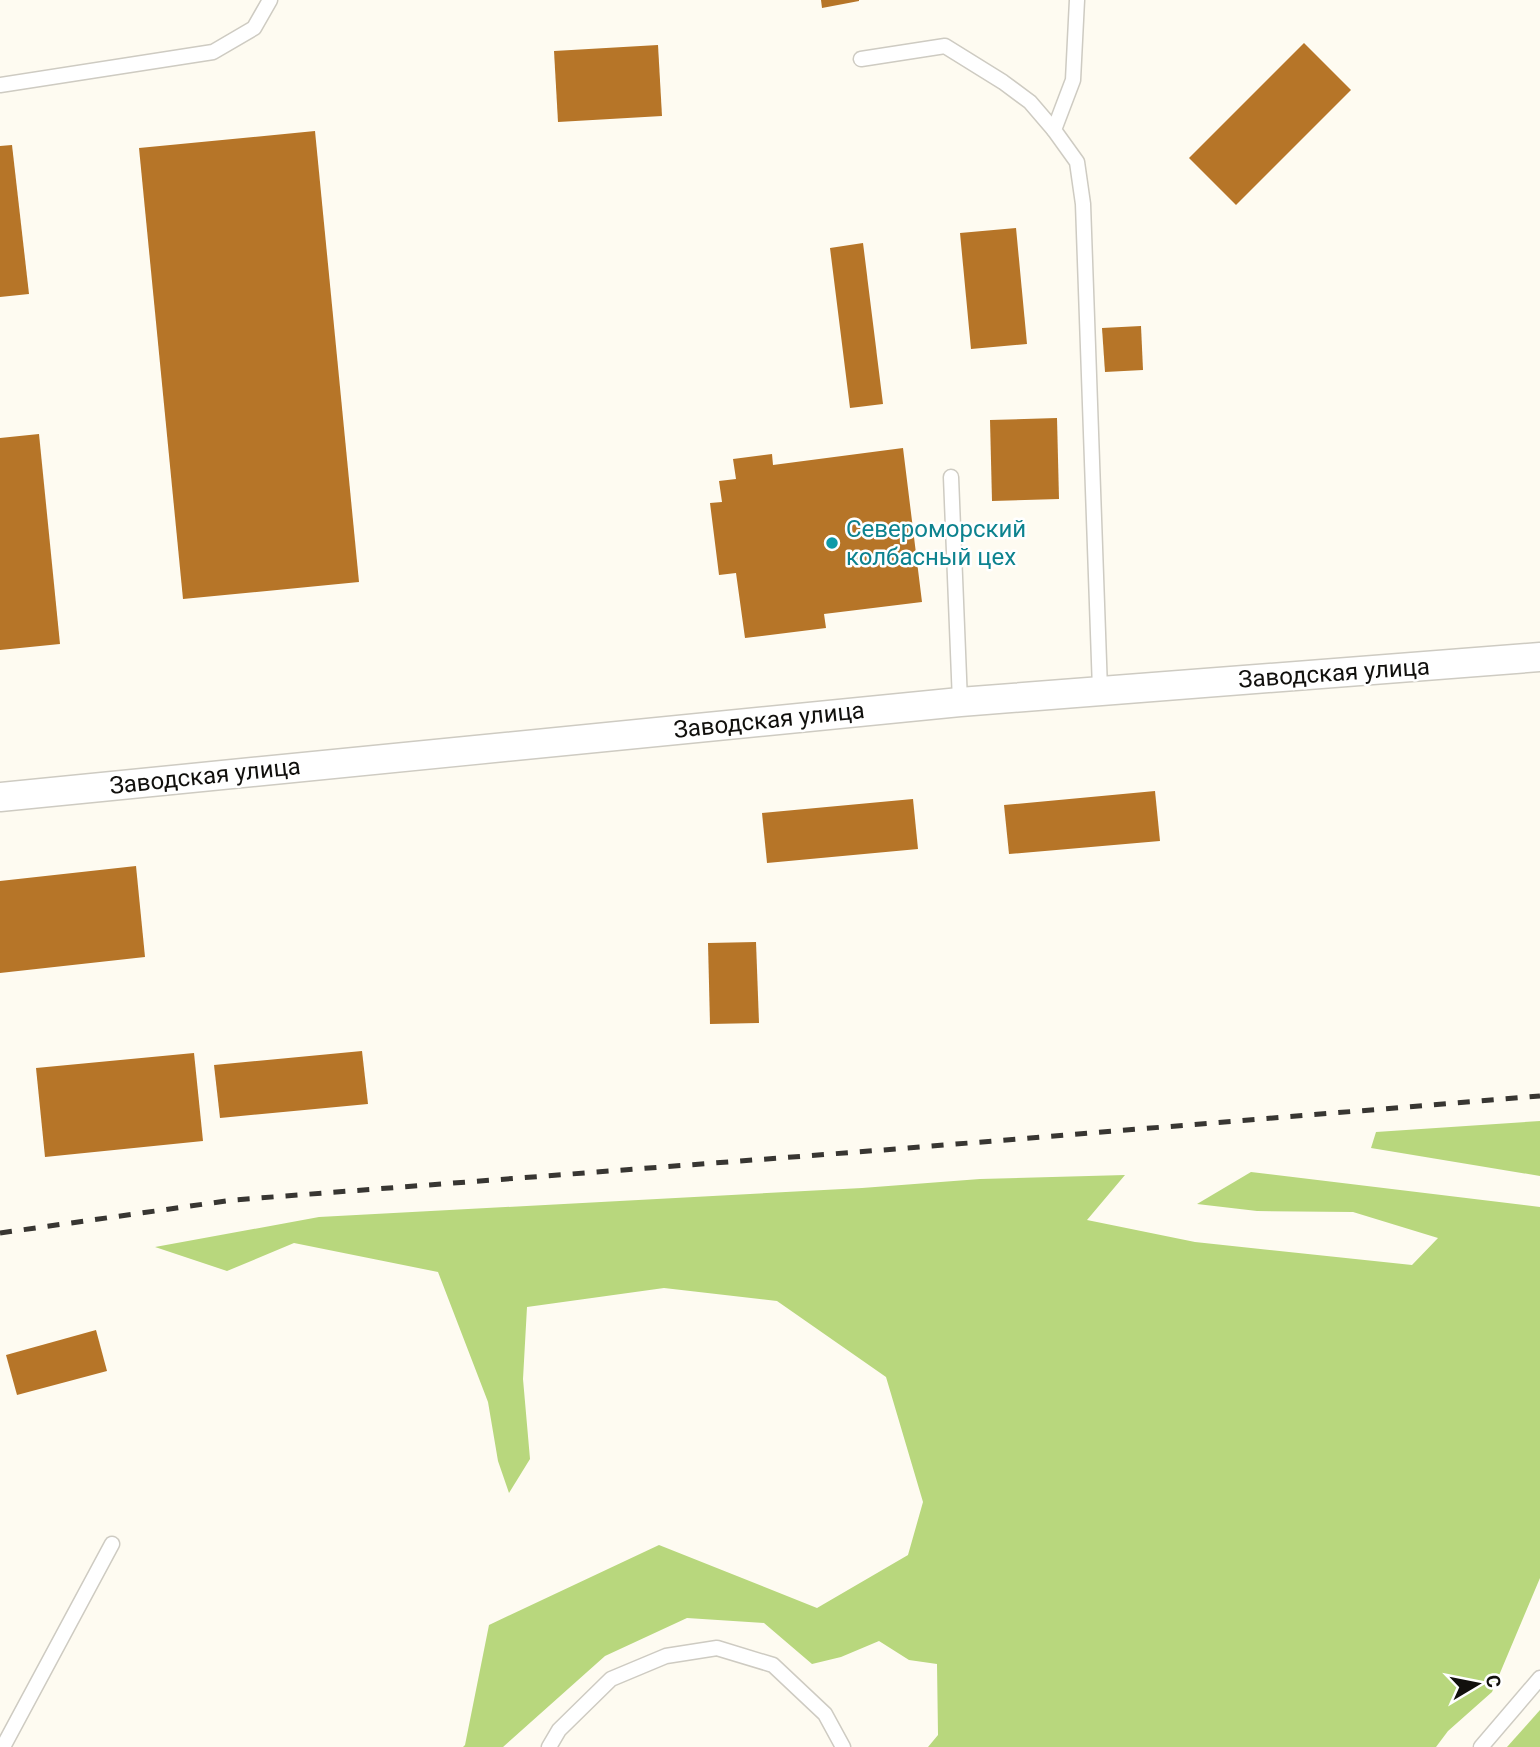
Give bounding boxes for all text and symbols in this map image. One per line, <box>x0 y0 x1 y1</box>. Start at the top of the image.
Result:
place label: Североморский колбасный цех <box>846 515 1026 571</box>
marker: Североморский колбасный цех <box>824 535 840 551</box>
street label: Заводская улица <box>1237 652 1431 694</box>
street label: Заводская улица <box>672 696 866 744</box>
street label: Заводская улица <box>108 752 302 800</box>
north arrow <box>1442 1649 1512 1719</box>
text: С <box>1481 1673 1506 1689</box>

